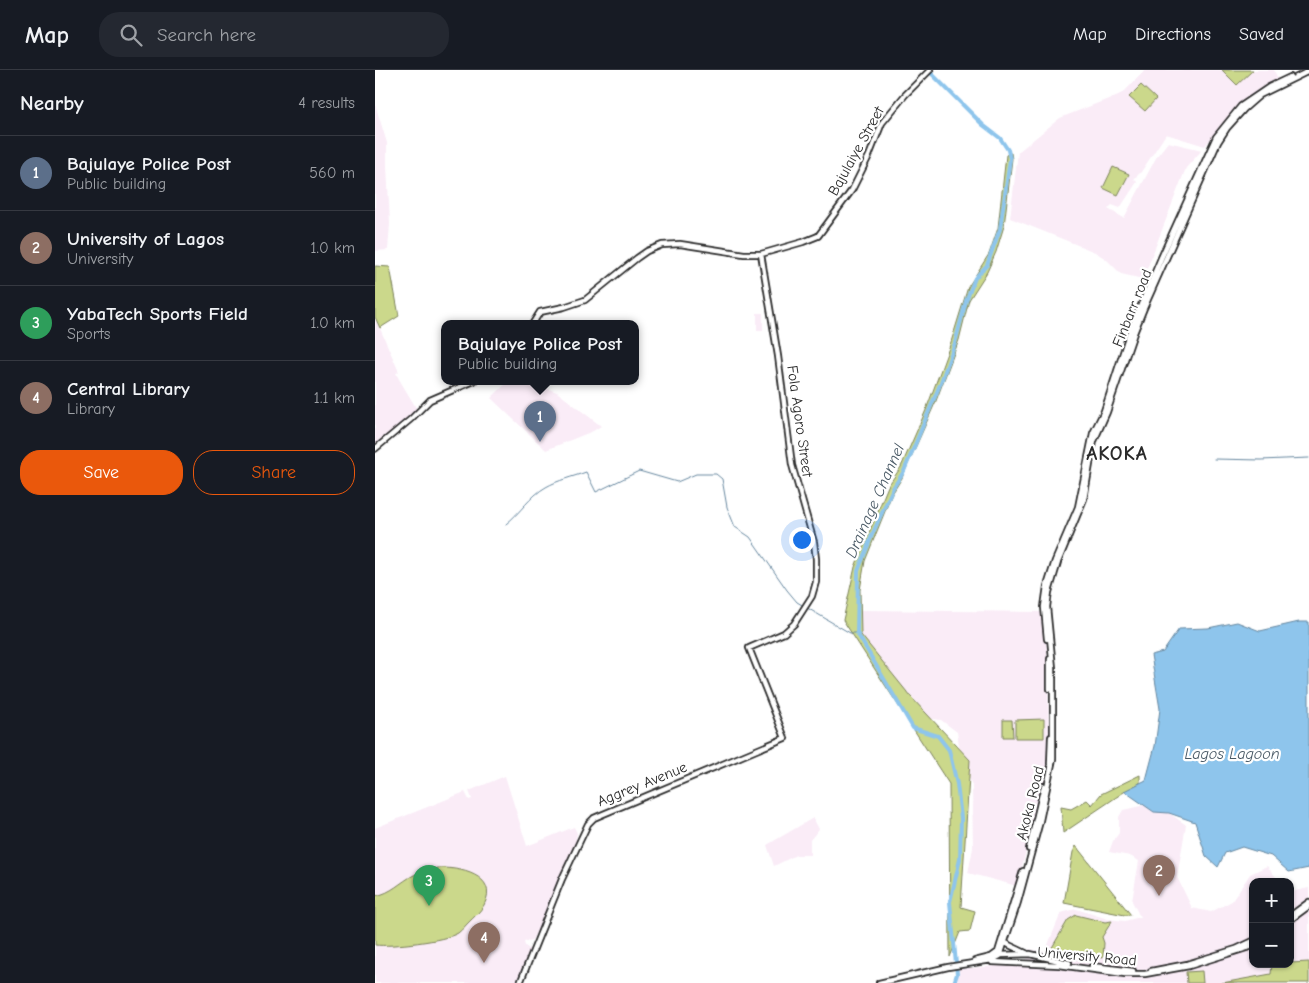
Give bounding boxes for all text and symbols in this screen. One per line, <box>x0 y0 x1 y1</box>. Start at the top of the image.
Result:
search box <box>99 12 449 57</box>
text: Map <box>25 21 69 49</box>
icon: search <box>117 21 145 49</box>
text: Search here <box>157 24 256 46</box>
text: Map <box>1073 24 1107 45</box>
text: Directions <box>1135 24 1211 45</box>
text: Saved <box>1239 24 1284 45</box>
text: Nearby <box>20 91 84 115</box>
text: 4 results <box>298 94 355 112</box>
street label: Bajulaiye Street <box>824 103 888 199</box>
text: Bajulaye Police Post <box>67 153 231 175</box>
text: 1 <box>33 164 39 182</box>
text: 560 m <box>309 164 355 182</box>
text: Public building <box>67 175 166 193</box>
text: University of Lagos <box>67 228 224 250</box>
text: 2 <box>32 239 40 257</box>
text: 1.0 km <box>310 239 355 257</box>
text: University <box>67 250 133 268</box>
street label: Finbarr road <box>1108 266 1156 350</box>
text: YabaTech Sports Field <box>67 303 248 325</box>
text: 3 <box>32 314 40 332</box>
text: 1.0 km <box>310 314 355 332</box>
popup <box>441 320 639 385</box>
text: Sports <box>67 325 110 343</box>
text: Bajulaye Police Post <box>458 333 622 355</box>
text: Public building <box>458 355 557 373</box>
street label: Fola Agoro Street <box>783 364 817 479</box>
text: Central Library <box>67 378 190 400</box>
text: 4 <box>32 389 40 407</box>
text: 1.1 km <box>314 389 355 407</box>
text: Library <box>67 400 115 418</box>
pin: 1 <box>524 401 556 442</box>
water label: Drainage Channel <box>842 441 908 561</box>
district label: AKOKA <box>1086 442 1148 465</box>
button: Save <box>20 450 183 495</box>
button: Share <box>193 450 355 495</box>
your location <box>789 527 815 553</box>
water label: Lagos Lagoon <box>1184 745 1280 763</box>
street label: Aggrey Avenue <box>594 758 690 810</box>
street label: Akoka Road <box>1012 764 1048 842</box>
pin: 2 <box>1143 855 1175 896</box>
pin: 3 <box>413 865 445 906</box>
map controls <box>1249 878 1294 968</box>
button: + <box>1249 878 1294 923</box>
pin: 4 <box>468 922 500 963</box>
button: − <box>1249 923 1294 968</box>
street label: University Road <box>1037 943 1137 969</box>

